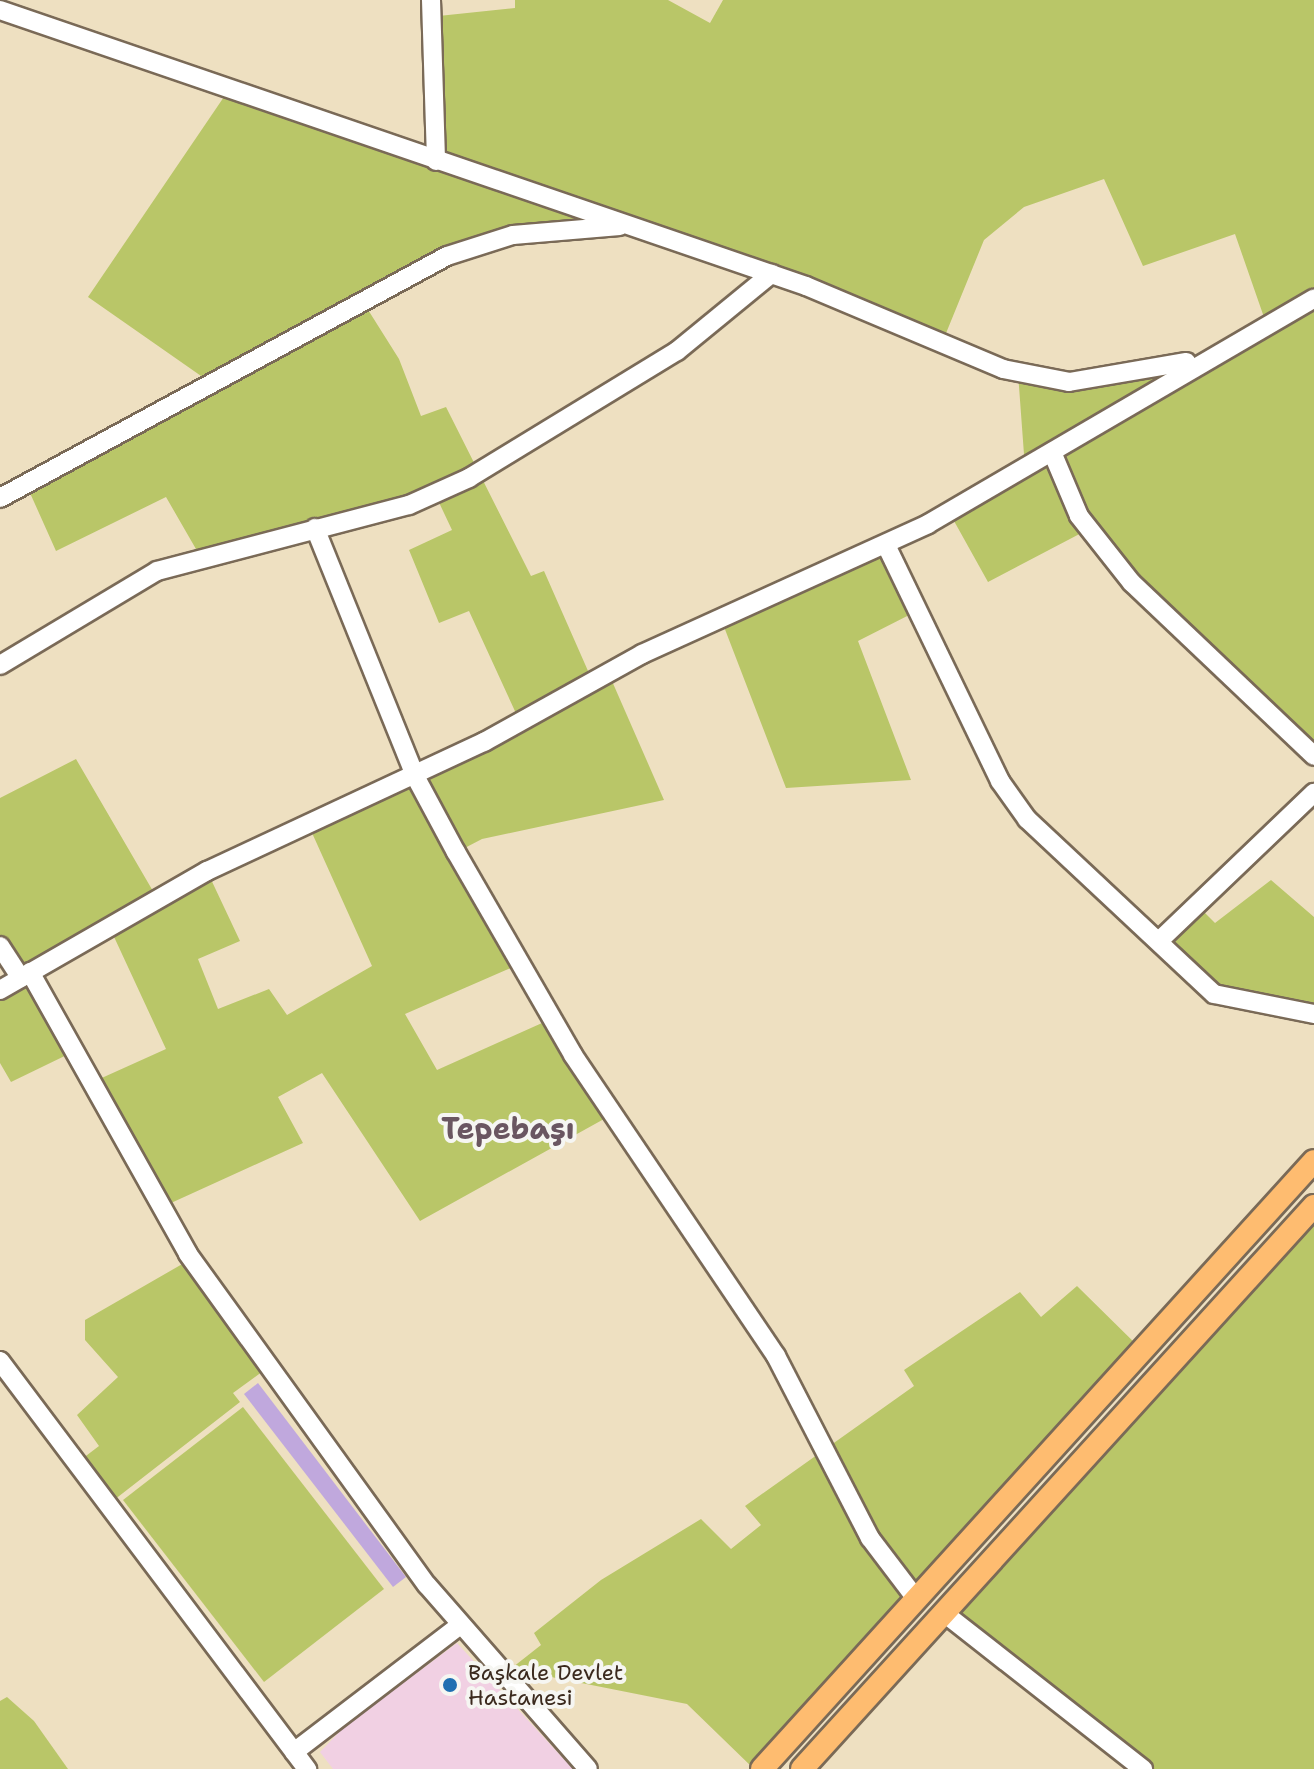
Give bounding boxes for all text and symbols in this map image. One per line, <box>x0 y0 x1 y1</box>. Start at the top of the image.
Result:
district label: Tepebaşı <box>441 1111 575 1147</box>
place label: Başkale Devlet Hastanesi <box>468 1659 623 1710</box>
marker: Başkale Devlet Hastanesi <box>439 1674 461 1696</box>

